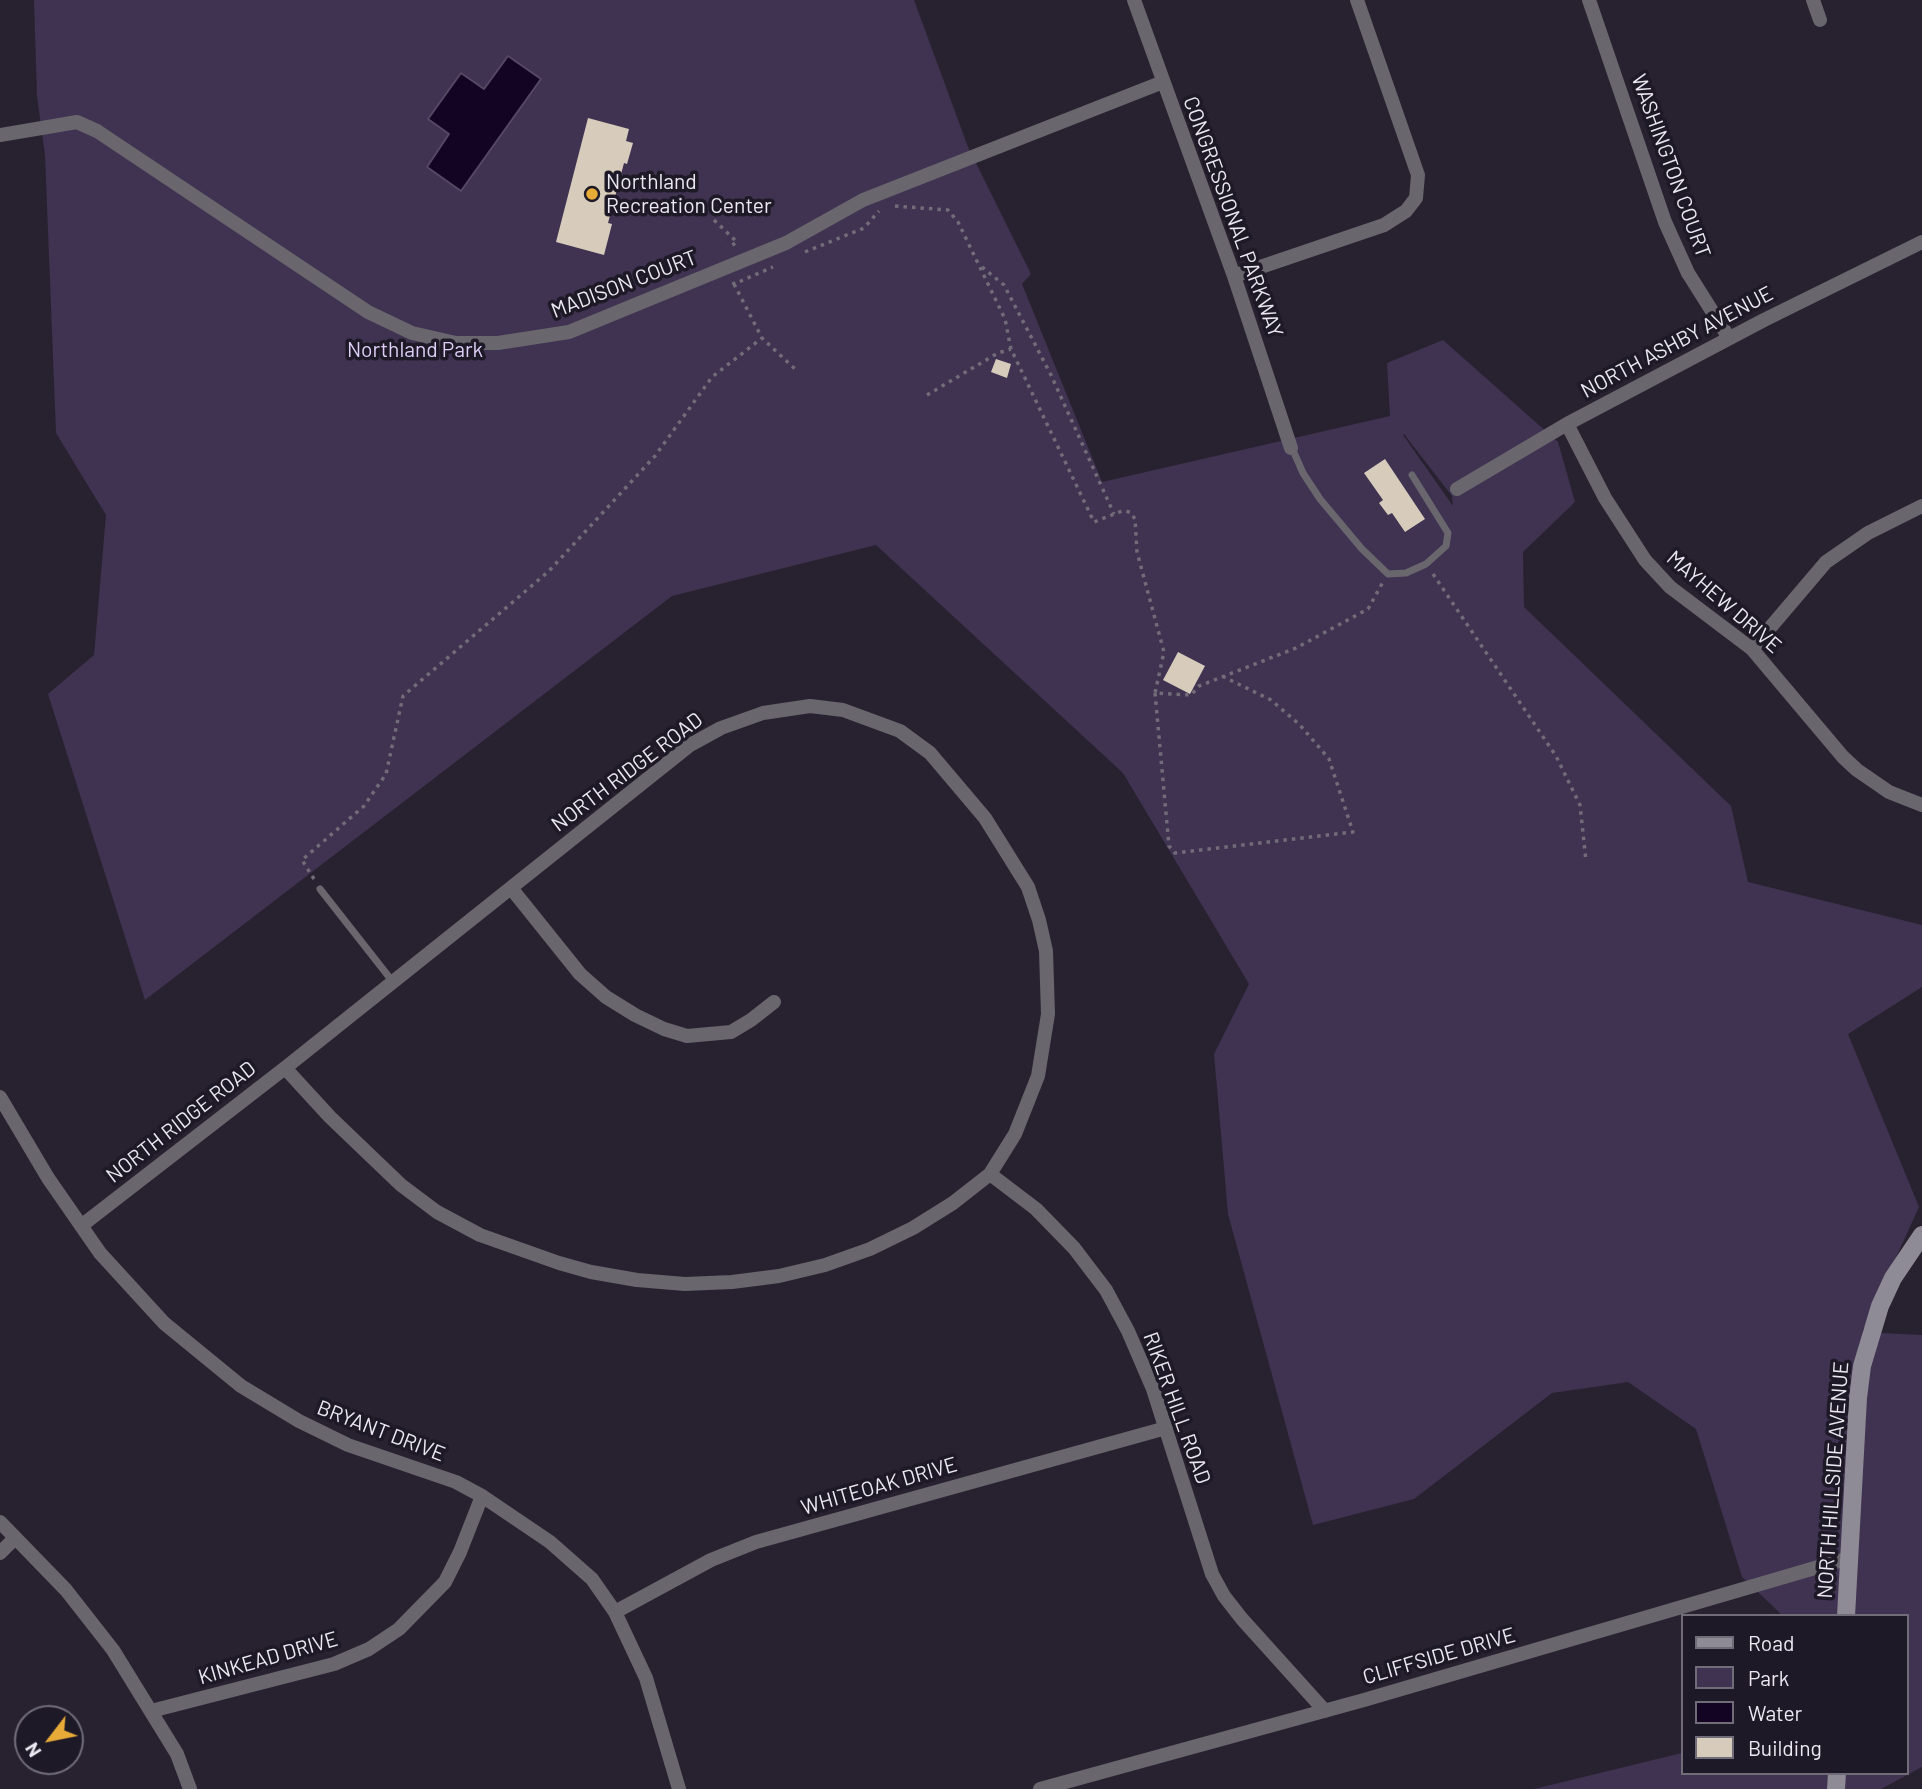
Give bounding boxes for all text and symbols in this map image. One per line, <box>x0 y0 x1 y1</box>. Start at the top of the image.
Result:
street label: WASHINGTON COURT <box>1626 71 1716 261</box>
street label: CONGRESSIONAL PARKWAY <box>1178 93 1288 341</box>
place label: Northland Recreation Center <box>606 169 772 219</box>
marker: Northland Recreation Center <box>584 186 600 202</box>
street label: MADISON COURT <box>548 245 700 323</box>
street label: NORTH ASHBY AVENUE <box>1577 281 1777 403</box>
park label: Northland Park <box>347 337 483 363</box>
street label: MAYHEW DRIVE <box>1662 545 1786 659</box>
street label: NORTH RIDGE ROAD <box>547 707 707 837</box>
street label: NORTH RIDGE ROAD <box>101 1056 261 1188</box>
street label: RIKER HILL ROAD <box>1138 1329 1216 1487</box>
street label: NORTH HILLSIDE AVENUE <box>1812 1361 1854 1599</box>
street label: BRYANT DRIVE <box>313 1395 449 1467</box>
street label: WHITEOAK DRIVE <box>798 1452 960 1520</box>
legend <box>1680 1614 1908 1775</box>
street label: CLIFFSIDE DRIVE <box>1360 1622 1518 1690</box>
street label: KINKEAD DRIVE <box>195 1626 341 1690</box>
text: Road <box>1748 1630 1794 1655</box>
text: Park <box>1748 1665 1789 1690</box>
text: Water <box>1748 1700 1802 1725</box>
north arrow <box>14 1705 84 1775</box>
text: Building <box>1748 1735 1822 1760</box>
text: N <box>19 1739 46 1762</box>

